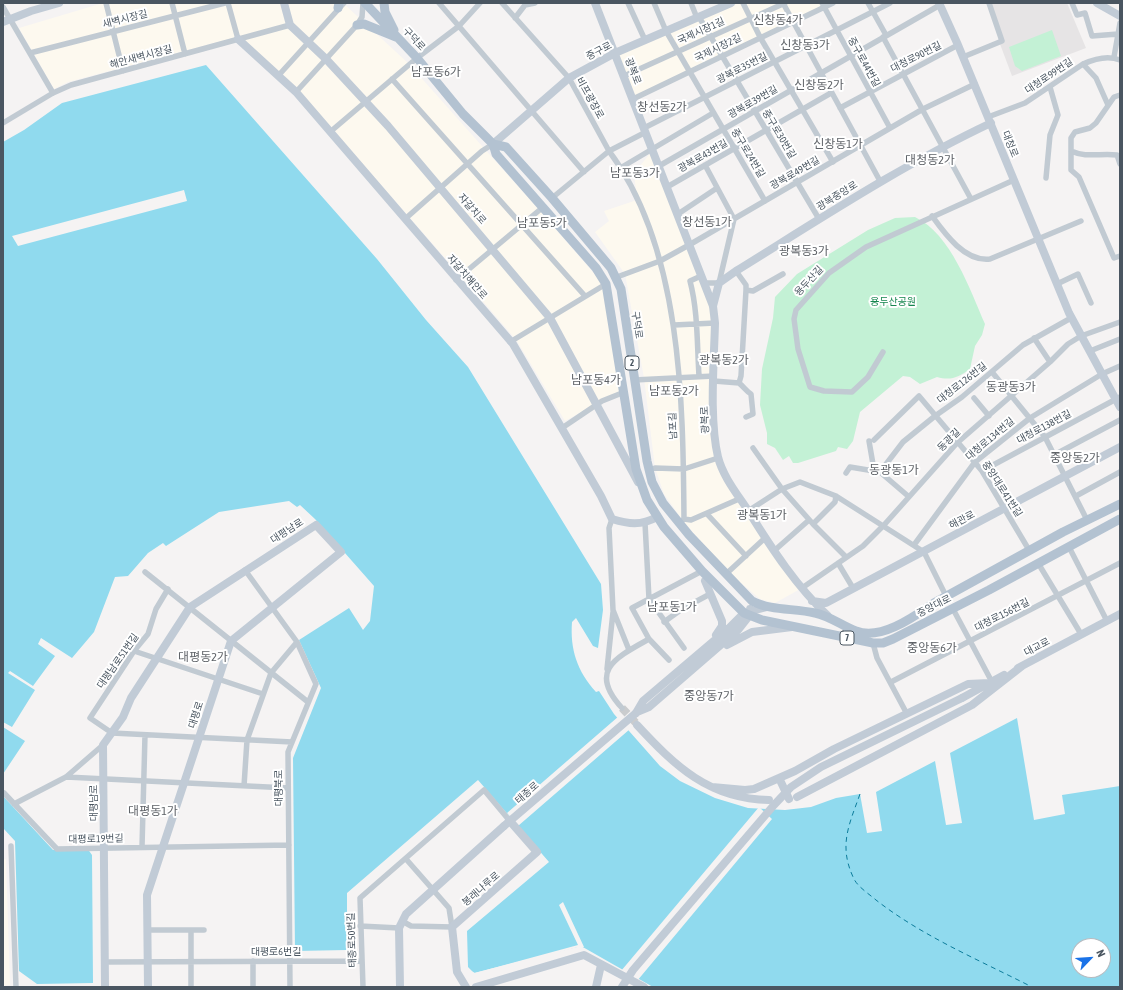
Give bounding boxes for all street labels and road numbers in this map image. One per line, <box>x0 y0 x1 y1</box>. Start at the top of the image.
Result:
street label: 새벽시장길 <box>101 8 149 30</box>
street label: 국제시장1길 <box>675 15 727 47</box>
street label: 구덕로 <box>400 25 428 53</box>
street label: 국제시장2길 <box>693 31 743 65</box>
street label: 중구로44번길 <box>845 35 883 89</box>
street label: 중구로 <box>584 39 614 63</box>
street label: 대청로90번길 <box>889 39 943 75</box>
street label: 해안새벽시장길 <box>108 43 174 71</box>
street label: 광복로35번길 <box>715 50 769 86</box>
street label: 광복로 <box>622 56 644 86</box>
street label: 대청로99번길 <box>1023 56 1075 96</box>
street label: 비프광장로 <box>574 75 606 121</box>
street label: 광복로39번길 <box>726 83 780 121</box>
street label: 중구로30번길 <box>760 107 798 161</box>
street label: 중구로24번길 <box>729 126 767 180</box>
street label: 대청로 <box>999 129 1021 159</box>
street label: 광복로43번길 <box>676 137 730 175</box>
street label: 광복로49번길 <box>768 154 822 192</box>
street label: 광복중앙로 <box>814 179 860 213</box>
street label: 자갈치로 <box>455 191 489 227</box>
street label: 자갈치해안로 <box>444 252 490 302</box>
street label: 용두산길 <box>792 263 826 299</box>
street label: 구덕로 <box>629 310 645 340</box>
road number: 2 <box>625 356 639 370</box>
street label: 대청로126번길 <box>935 360 989 406</box>
street label: 광복로 <box>699 406 711 434</box>
street label: 대청로138번길 <box>1015 408 1073 446</box>
street label: 남포길 <box>666 412 680 440</box>
street label: 대청로134번길 <box>963 415 1017 463</box>
street label: 동광길 <box>935 426 963 454</box>
street label: 중앙대로41번길 <box>979 459 1025 519</box>
street label: 해관로 <box>947 508 977 532</box>
street label: 대평남로 <box>268 516 306 546</box>
street label: 중앙대로 <box>915 592 953 620</box>
street label: 대청로156번길 <box>973 596 1031 634</box>
street label: 대평남로51번길 <box>95 631 141 691</box>
road number: 7 <box>840 631 854 645</box>
street label: 대교로 <box>1022 635 1052 659</box>
street label: 대평로 <box>186 700 206 730</box>
street label: 대평북로 <box>273 770 285 806</box>
street label: 태종로 <box>513 779 541 807</box>
street label: 대평남로 <box>88 785 100 821</box>
street label: 대평로19번길 <box>68 833 124 845</box>
street label: 봉래나루로 <box>460 869 502 909</box>
street label: 태종로50번길 <box>345 912 359 968</box>
street label: 대평로6번길 <box>251 946 301 958</box>

